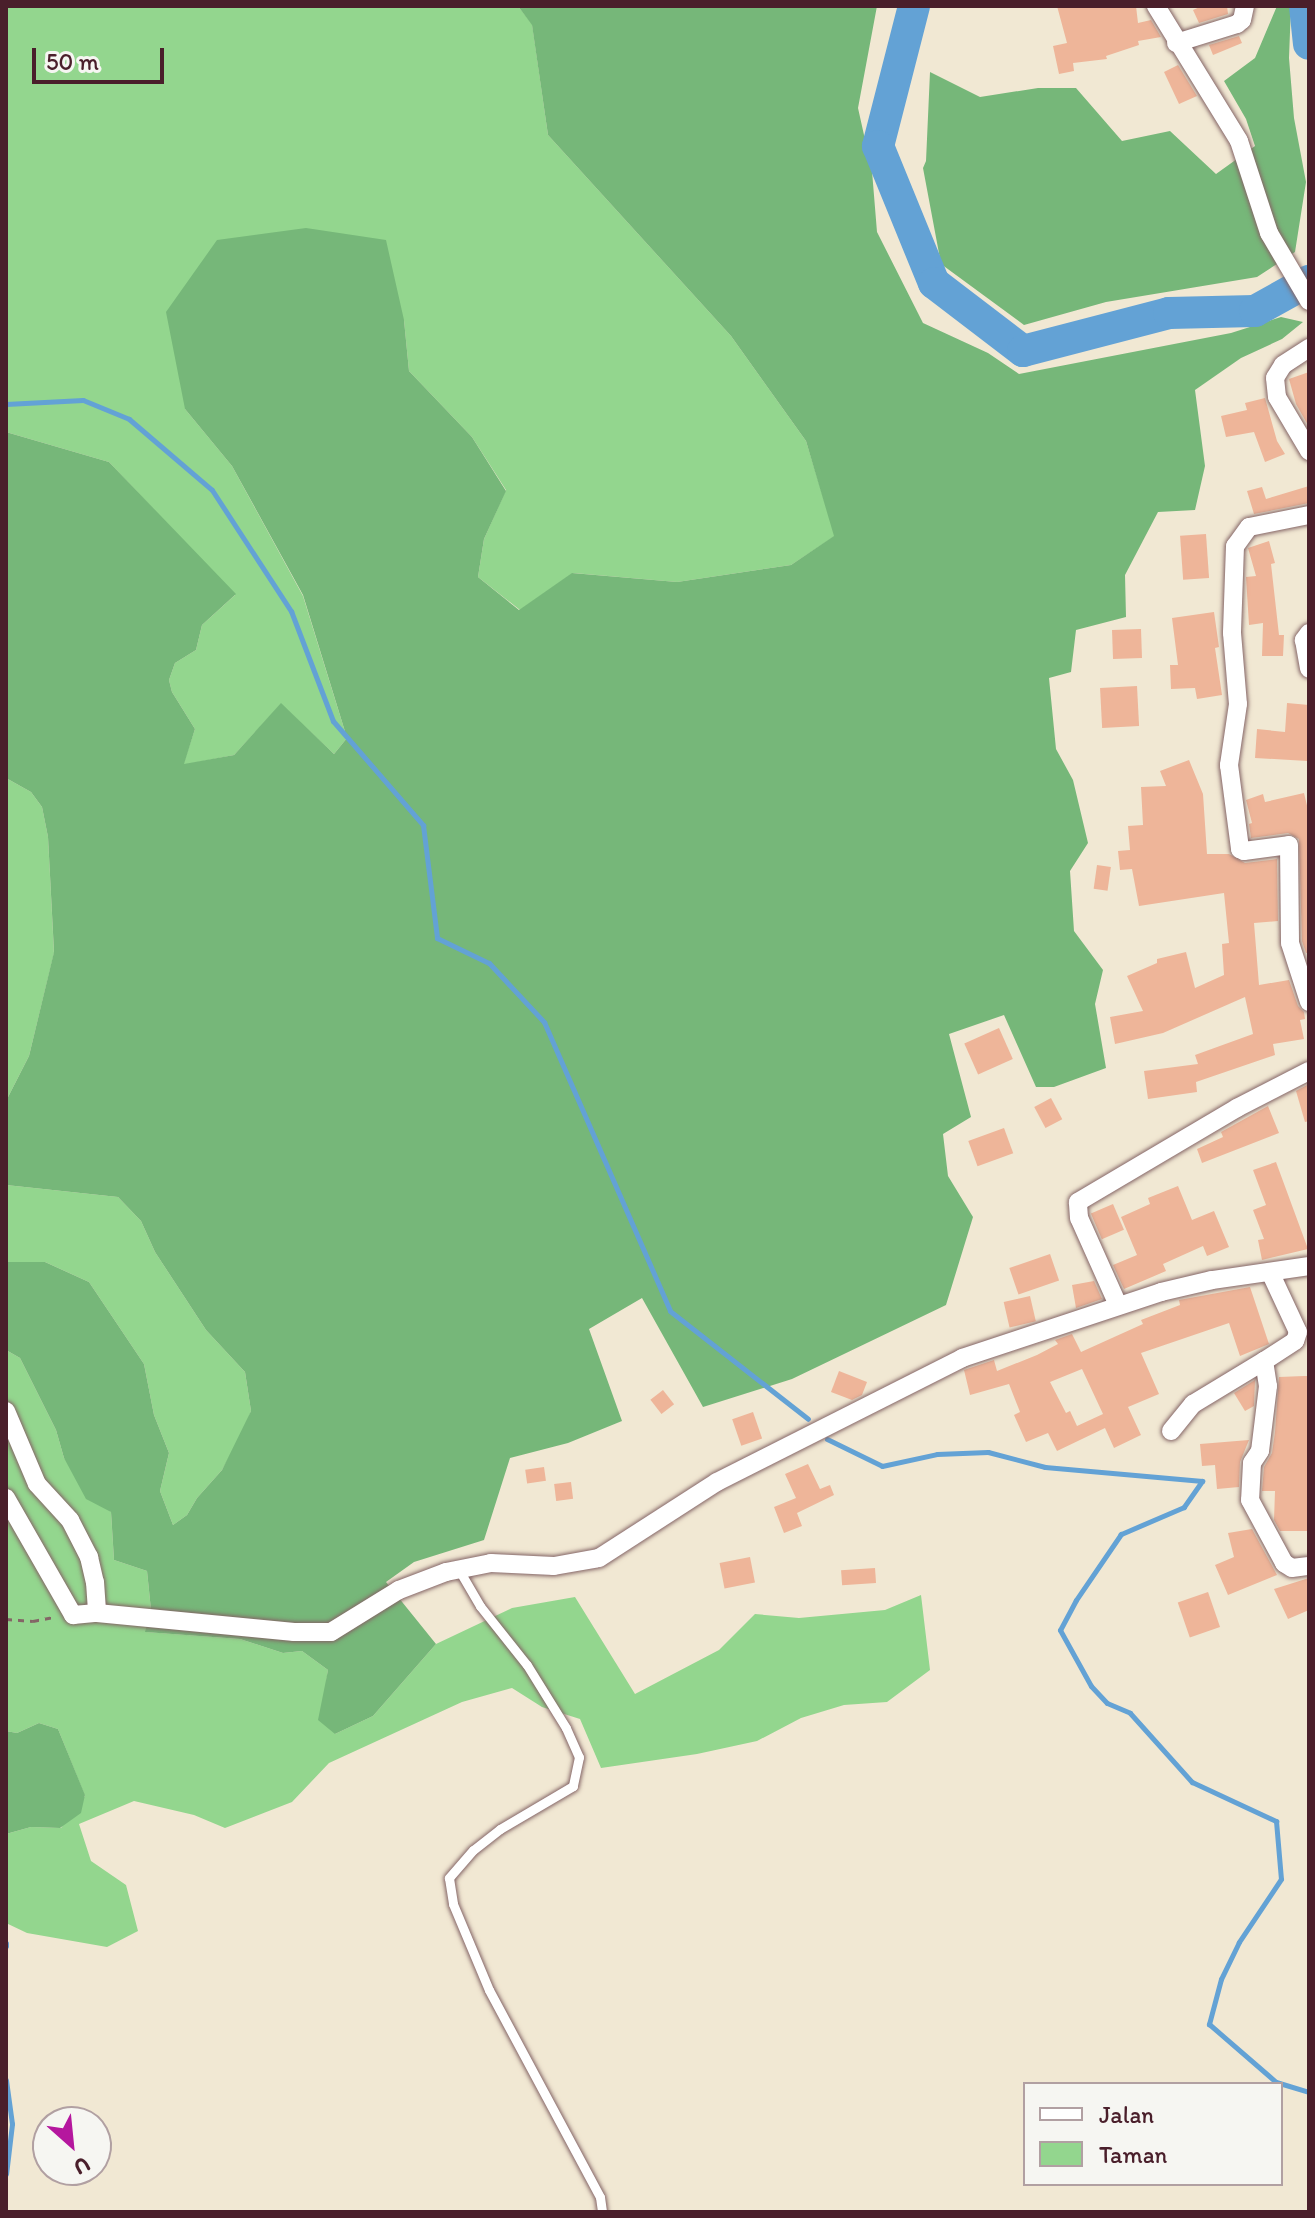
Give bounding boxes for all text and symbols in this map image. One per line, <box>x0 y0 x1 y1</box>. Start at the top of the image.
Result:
scale bar <box>36 32 168 82</box>
text: 50 m <box>46 47 99 76</box>
legend <box>1023 2082 1283 2186</box>
text: Jalan <box>1099 2100 1154 2129</box>
north arrow <box>32 2106 112 2186</box>
text: Taman <box>1099 2140 1167 2169</box>
text: U <box>70 2151 95 2181</box>

